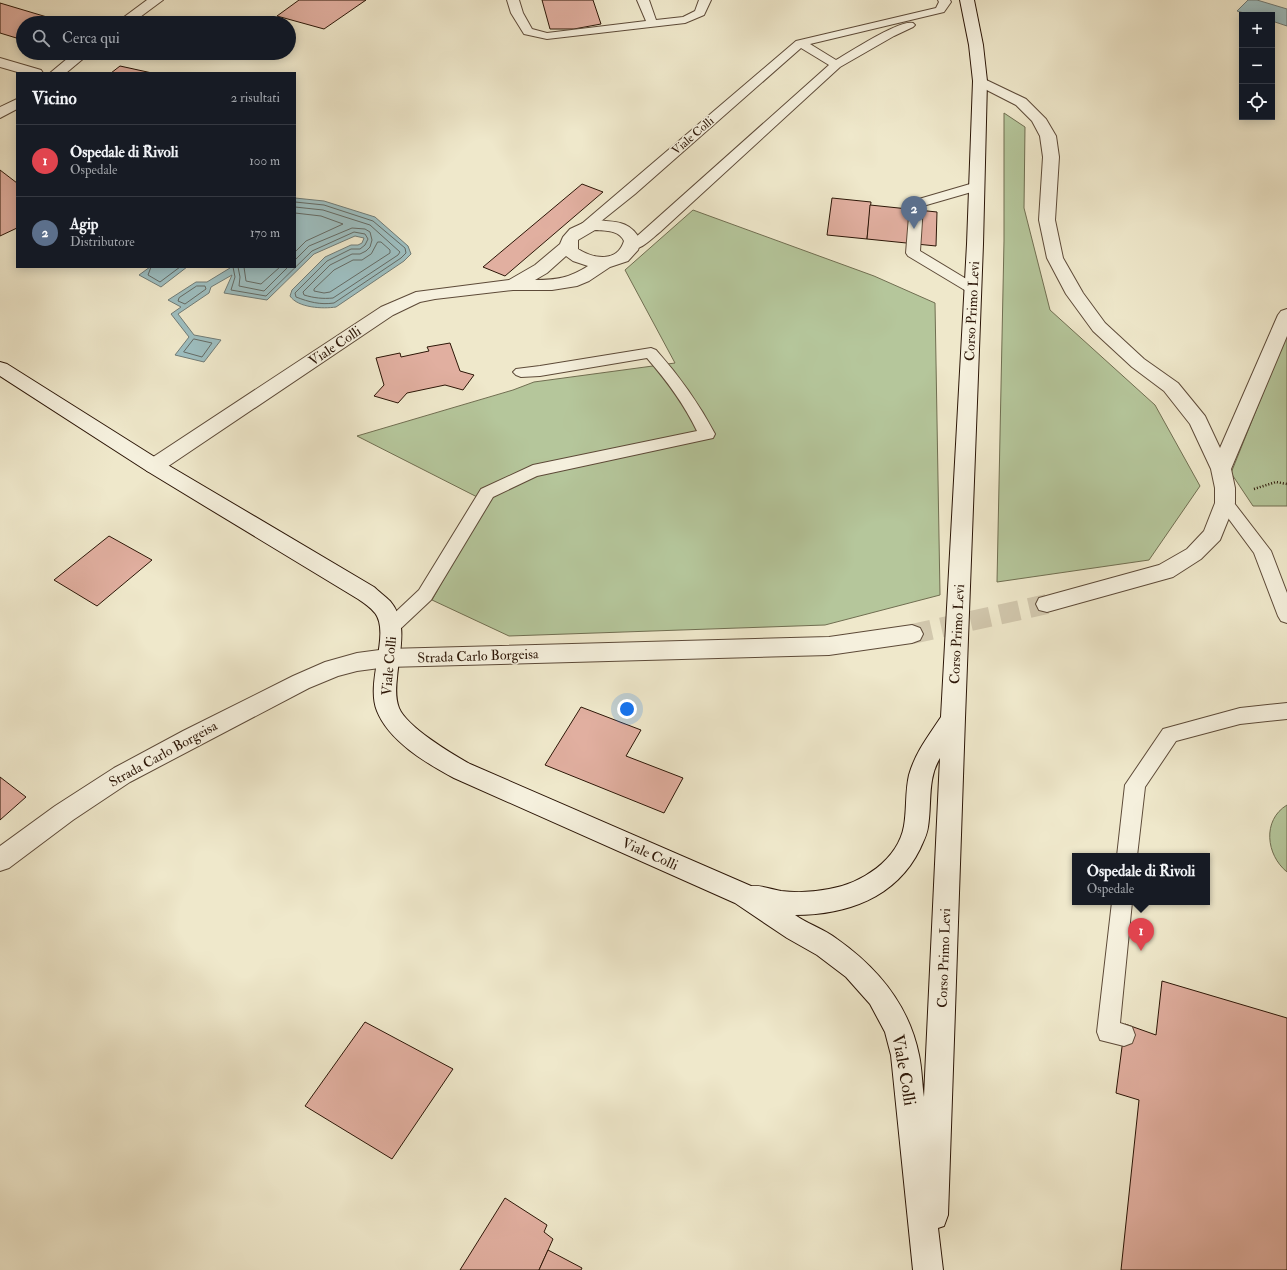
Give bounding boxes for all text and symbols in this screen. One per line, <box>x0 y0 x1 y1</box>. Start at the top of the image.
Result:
map controls <box>1239 12 1275 120</box>
button: + <box>1239 12 1275 48</box>
search box <box>16 16 296 60</box>
icon: search <box>30 27 52 49</box>
text: Cerca qui <box>62 29 120 48</box>
button: − <box>1239 48 1275 84</box>
button: locate <box>1239 84 1275 120</box>
text: Vicino <box>32 88 77 109</box>
text: 2 risultati <box>231 90 280 106</box>
street label: Viale Colli <box>669 114 717 158</box>
text: Ospedale di Rivoli <box>70 143 179 162</box>
text: 1 <box>43 153 47 169</box>
text: 100 m <box>249 153 280 169</box>
text: Ospedale <box>70 162 118 178</box>
pin: 2 <box>901 196 927 229</box>
text: Agip <box>70 215 98 234</box>
text: 2 <box>42 225 48 241</box>
text: 170 m <box>250 225 280 241</box>
text: Distributore <box>70 234 135 250</box>
street label: Corso Primo Levi <box>961 260 983 361</box>
street label: Viale Colli <box>306 322 365 370</box>
street label: Corso Primo Levi <box>946 583 968 684</box>
street label: Viale Colli <box>378 635 400 696</box>
street label: Strada Carlo Borgeisa <box>417 645 539 667</box>
your location <box>617 699 637 719</box>
street label: Strada Carlo Borgeisa <box>106 717 220 791</box>
street label: Viale Colli <box>619 834 681 874</box>
popup <box>1072 853 1210 905</box>
text: Ospedale di Rivoli <box>1087 862 1195 881</box>
text: Ospedale <box>1087 881 1134 897</box>
street label: Corso Primo Levi <box>934 907 954 1008</box>
pin: 1 <box>1128 918 1154 951</box>
street label: Viale Colli <box>887 1033 921 1108</box>

